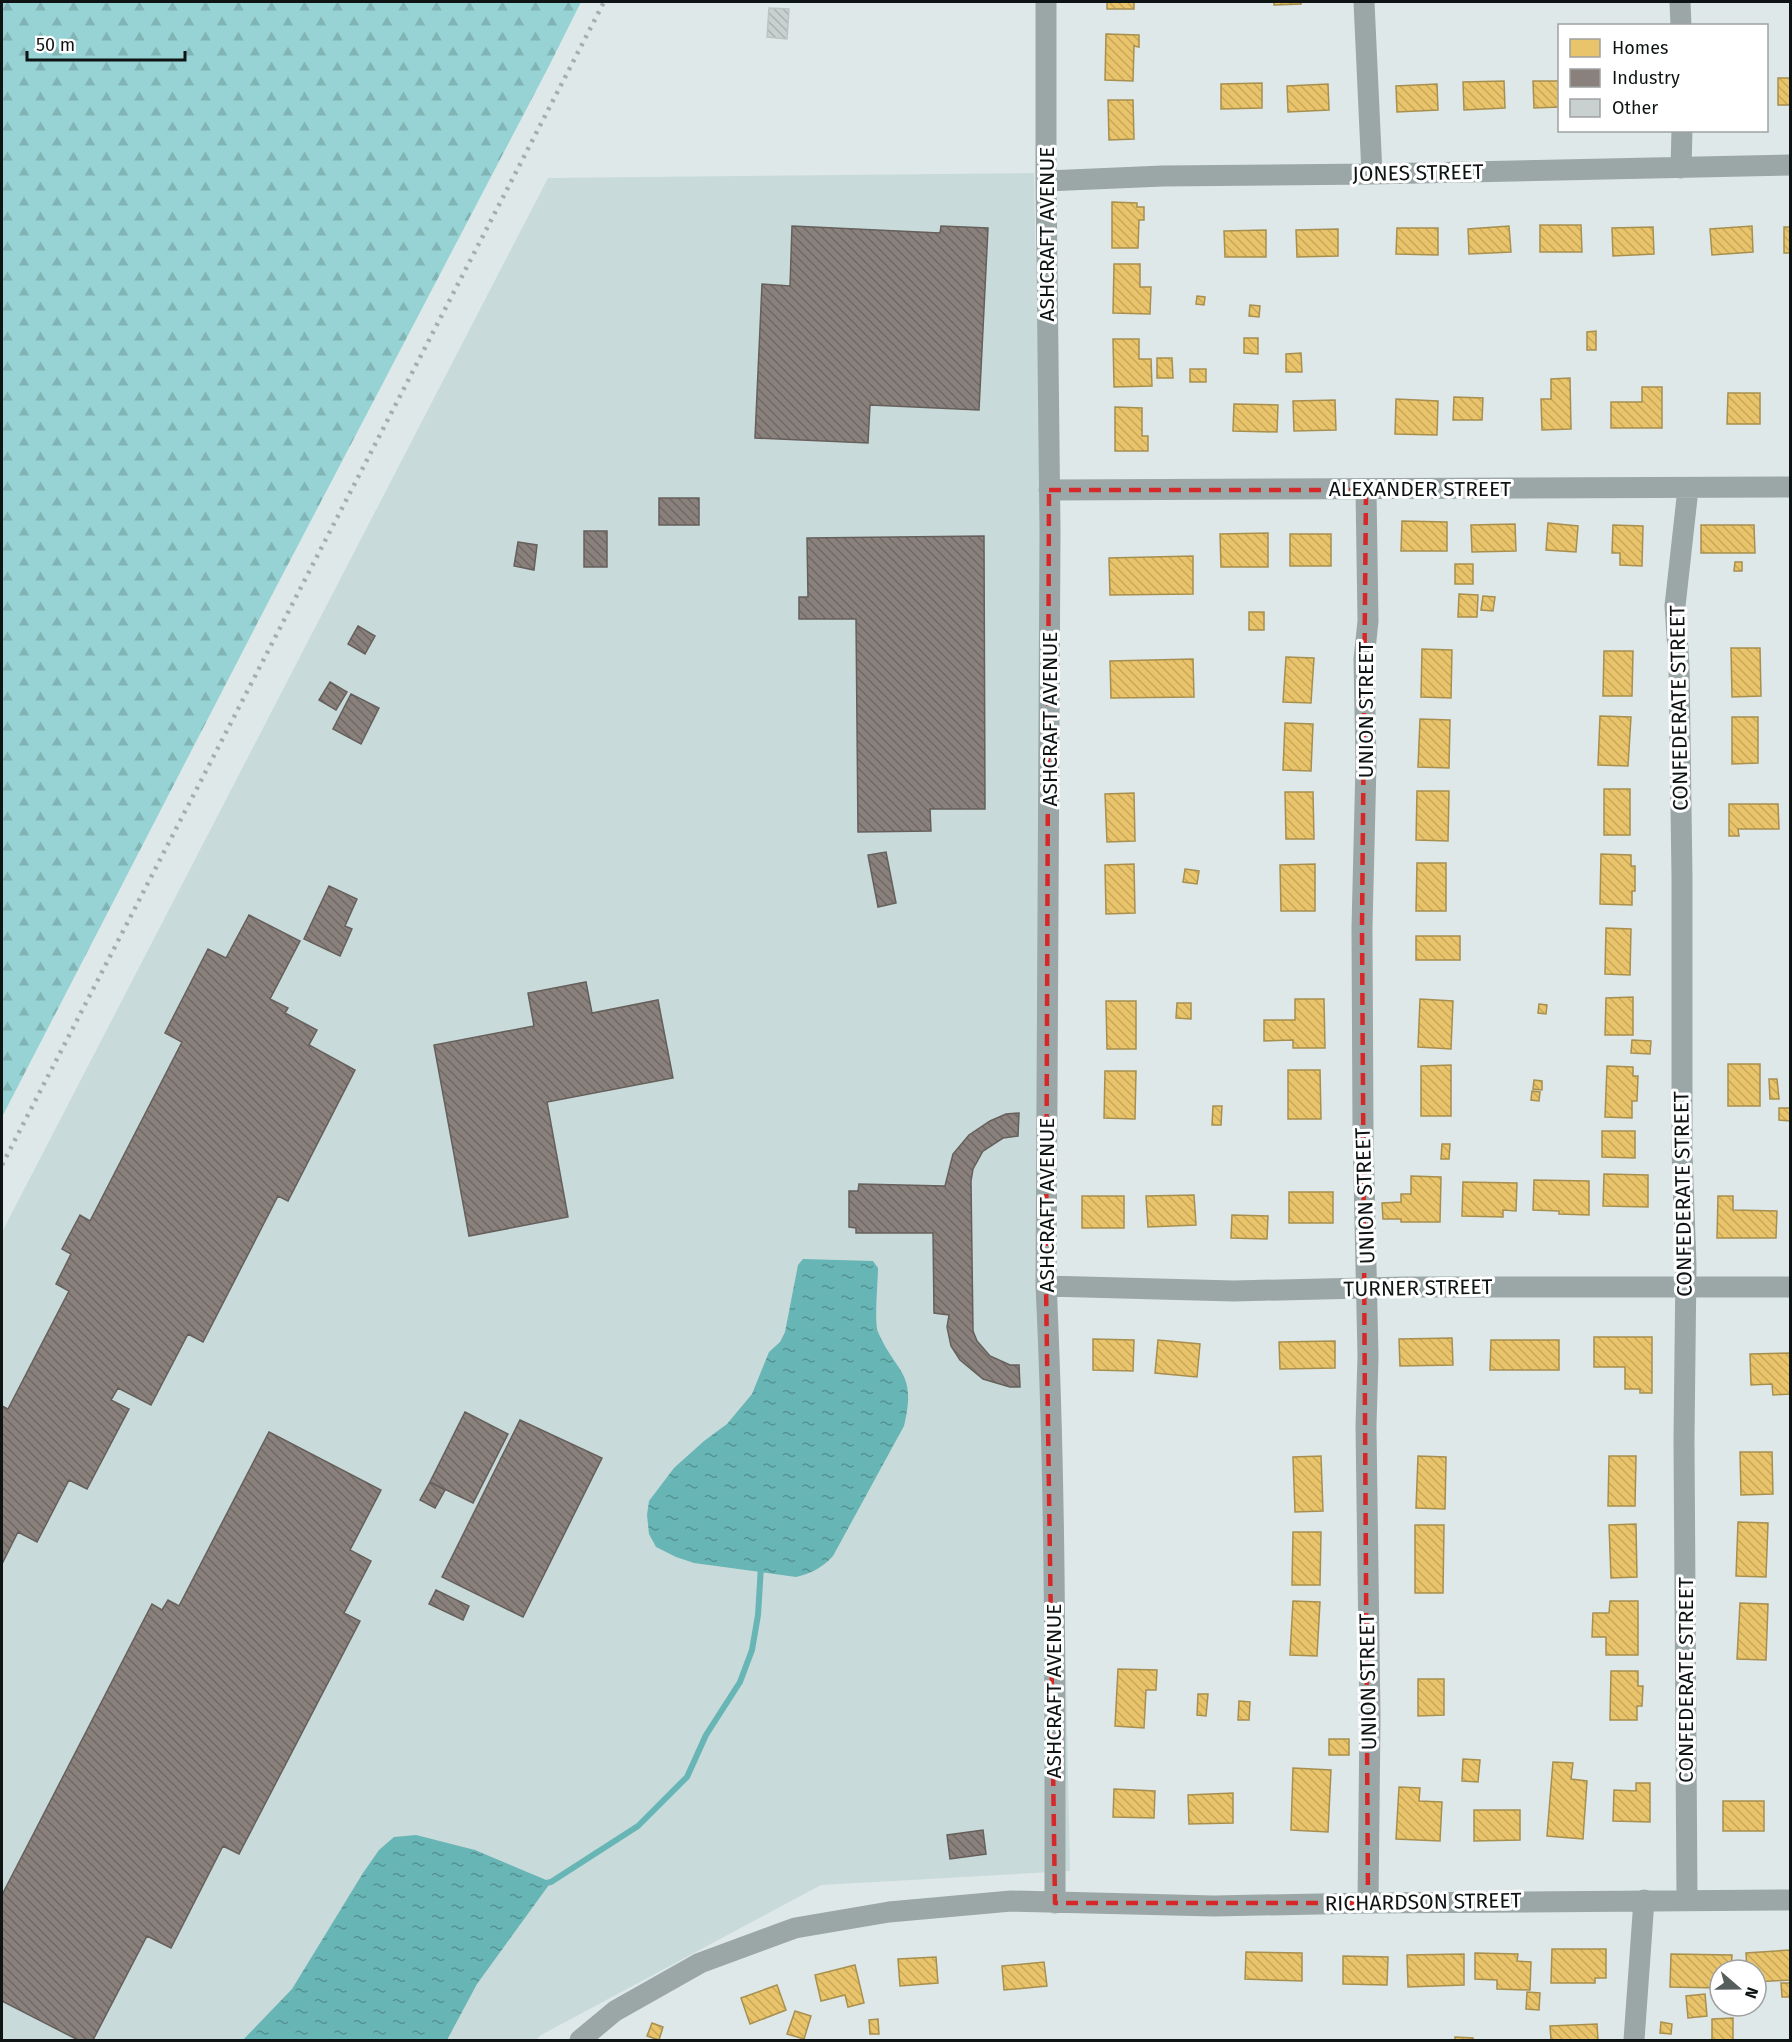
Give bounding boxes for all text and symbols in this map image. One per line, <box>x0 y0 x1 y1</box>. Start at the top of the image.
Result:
scale bar <box>27 24 184 62</box>
legend <box>1558 24 1768 132</box>
text: 50 m <box>36 34 75 56</box>
text: Homes <box>1612 37 1668 59</box>
text: Industry <box>1612 67 1680 89</box>
text: Other <box>1612 97 1658 119</box>
street label: ASHCRAFT AVENUE <box>1034 146 1060 322</box>
street label: JONES STREET <box>1352 159 1484 187</box>
street label: ALEXANDER STREET <box>1329 476 1511 502</box>
street label: CONFEDERATE STREET <box>1664 605 1694 811</box>
street label: ASHCRAFT AVENUE <box>1037 631 1063 807</box>
street label: UNION STREET <box>1353 641 1379 778</box>
street label: CONFEDERATE STREET <box>1668 1091 1698 1297</box>
street label: ASHCRAFT AVENUE <box>1034 1117 1060 1293</box>
street label: UNION STREET <box>1350 1127 1380 1265</box>
street label: TURNER STREET <box>1343 1274 1493 1302</box>
street label: CONFEDERATE STREET <box>1673 1577 1699 1783</box>
street label: ASHCRAFT AVENUE <box>1041 1603 1067 1779</box>
street label: UNION STREET <box>1354 1613 1382 1751</box>
street label: RICHARDSON STREET <box>1324 1887 1522 1917</box>
north arrow <box>1708 1958 1768 2018</box>
text: N <box>1741 1985 1762 2001</box>

